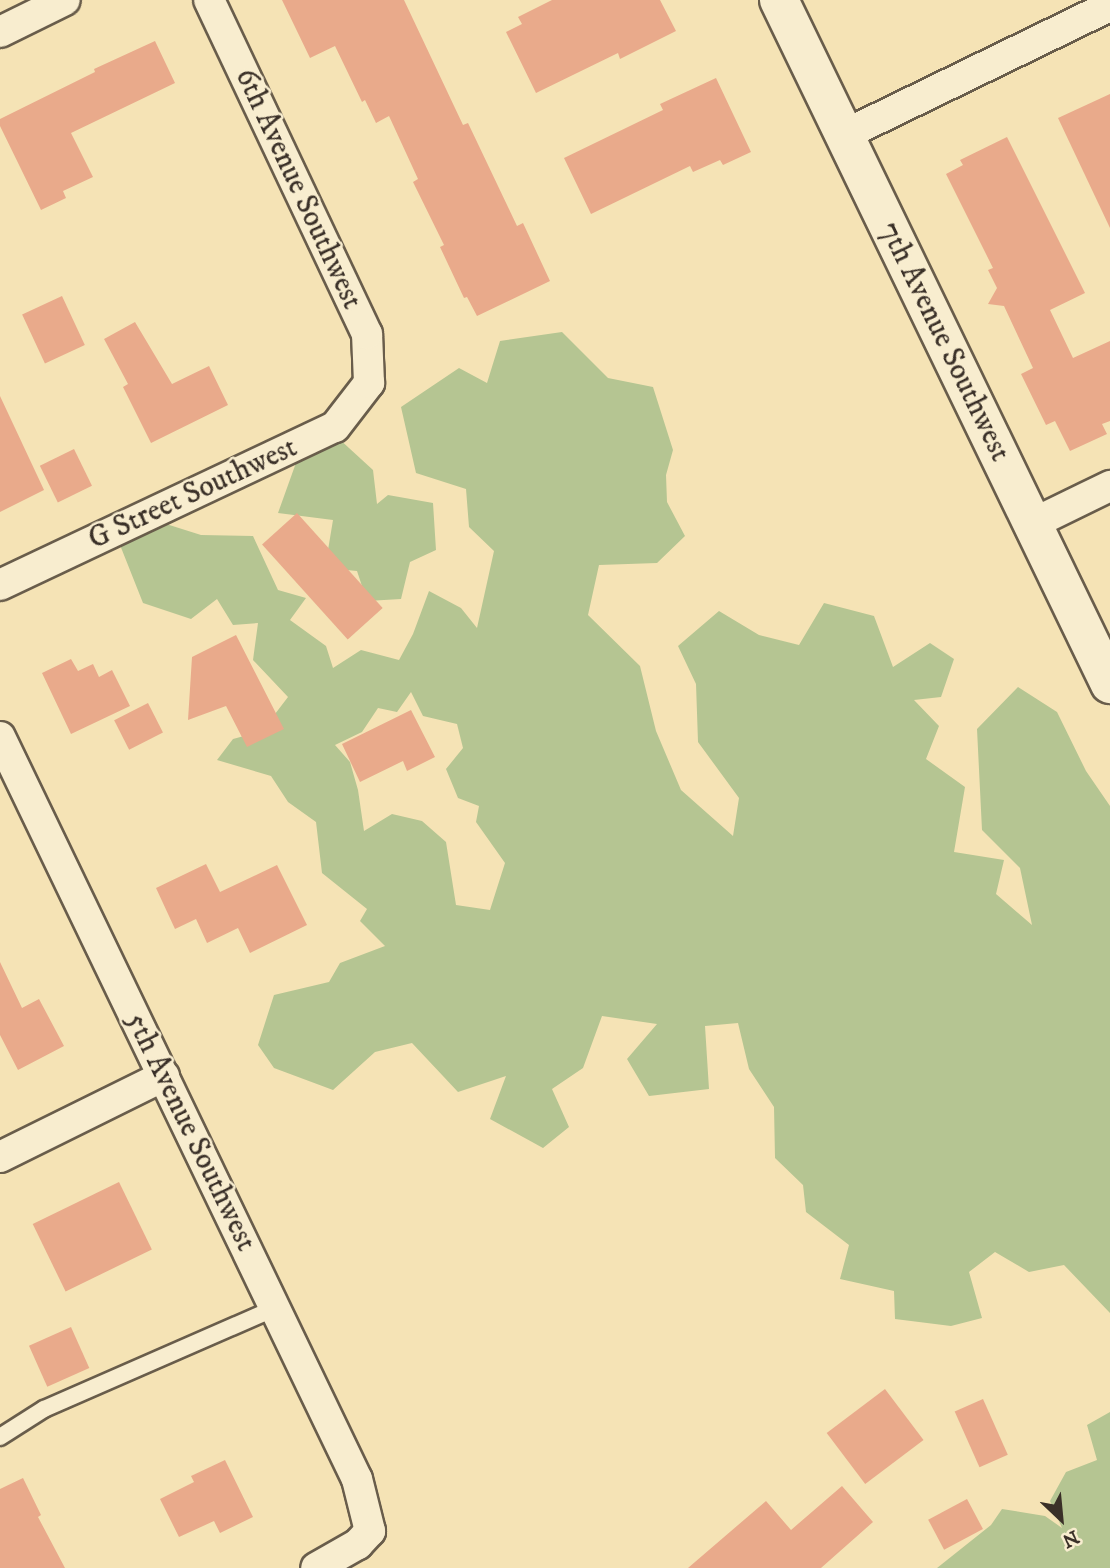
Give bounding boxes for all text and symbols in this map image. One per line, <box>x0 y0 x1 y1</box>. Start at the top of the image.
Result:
street label: 6th Avenue Southwest <box>226 63 370 315</box>
street label: 7th Avenue Southwest <box>870 217 1018 467</box>
street label: G Street Southwest <box>83 430 303 558</box>
street label: 5th Avenue Southwest <box>117 1007 263 1257</box>
north arrow <box>1026 1484 1096 1554</box>
text: N <box>1058 1525 1082 1552</box>

